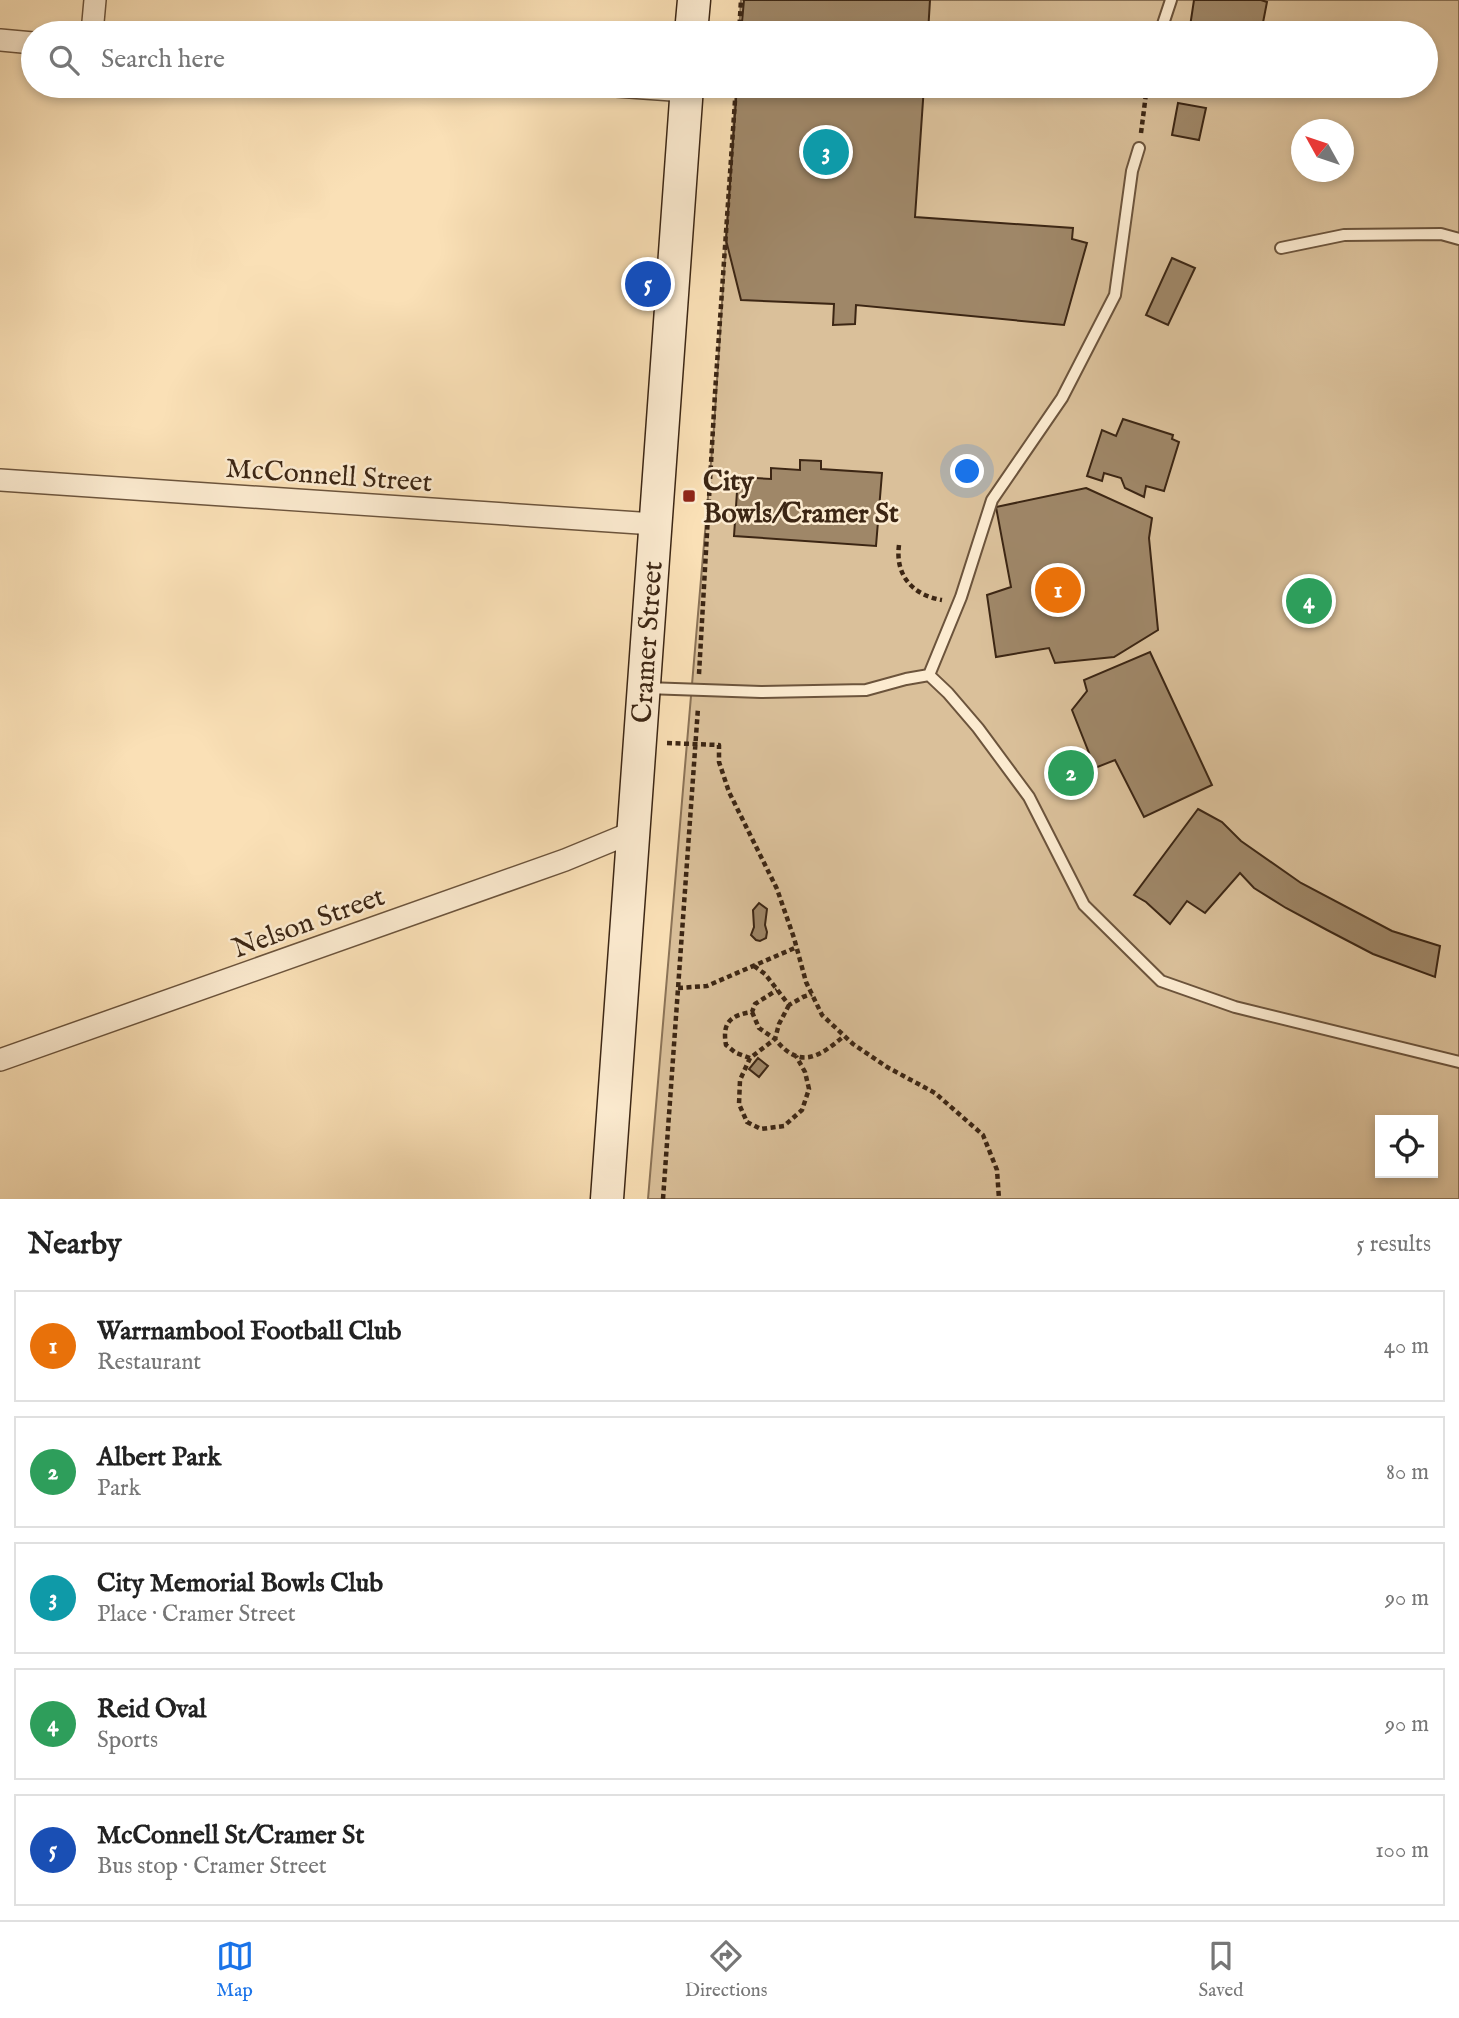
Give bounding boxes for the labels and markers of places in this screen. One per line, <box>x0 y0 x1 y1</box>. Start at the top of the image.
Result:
pin: 3 <box>803 126 849 178</box>
pin: 5 <box>625 258 671 310</box>
place label: City Bowls/Cramer St <box>703 465 899 532</box>
marker: City Bowls/Cramer St <box>681 488 697 504</box>
pin: 1 <box>1035 564 1081 616</box>
pin: 4 <box>1286 575 1332 627</box>
pin: 2 <box>1048 747 1094 799</box>

